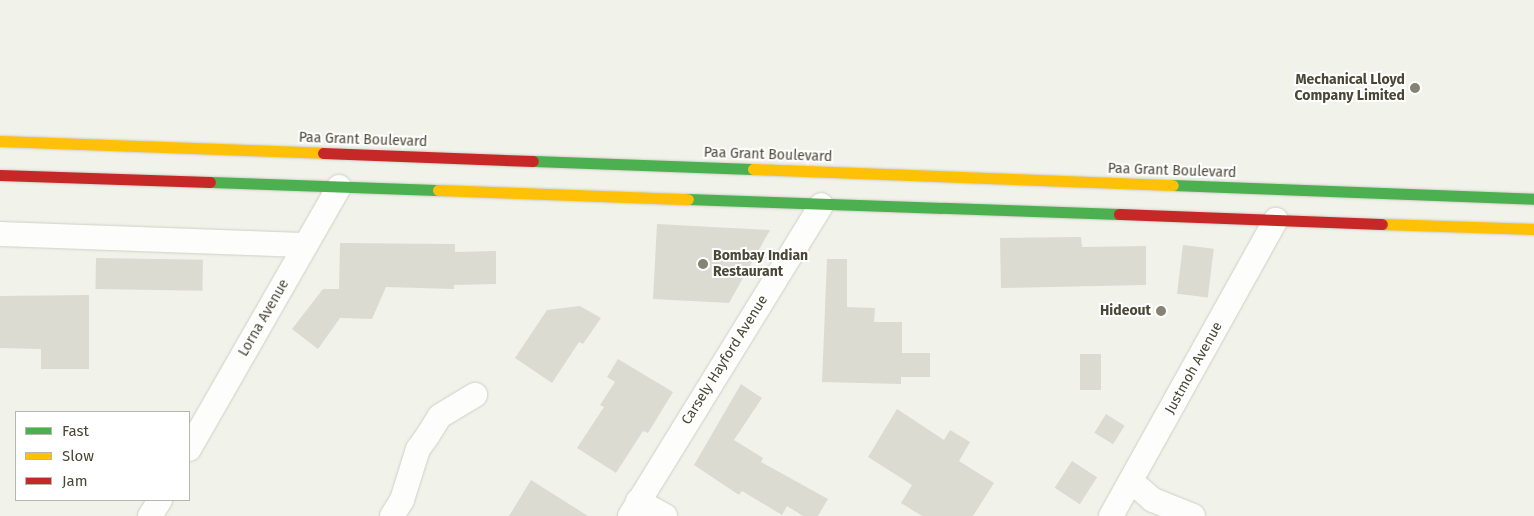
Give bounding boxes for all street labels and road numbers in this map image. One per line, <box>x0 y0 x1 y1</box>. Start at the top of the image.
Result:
street label: Paa Grant Boulevard <box>298 129 428 151</box>
street label: Paa Grant Boulevard <box>703 144 833 166</box>
street label: Paa Grant Boulevard <box>1107 160 1237 182</box>
street label: Lorna Avenue <box>235 276 293 360</box>
street label: Carsely Hayford Avenue <box>678 292 772 428</box>
street label: Justmoh Avenue <box>1162 319 1226 417</box>

